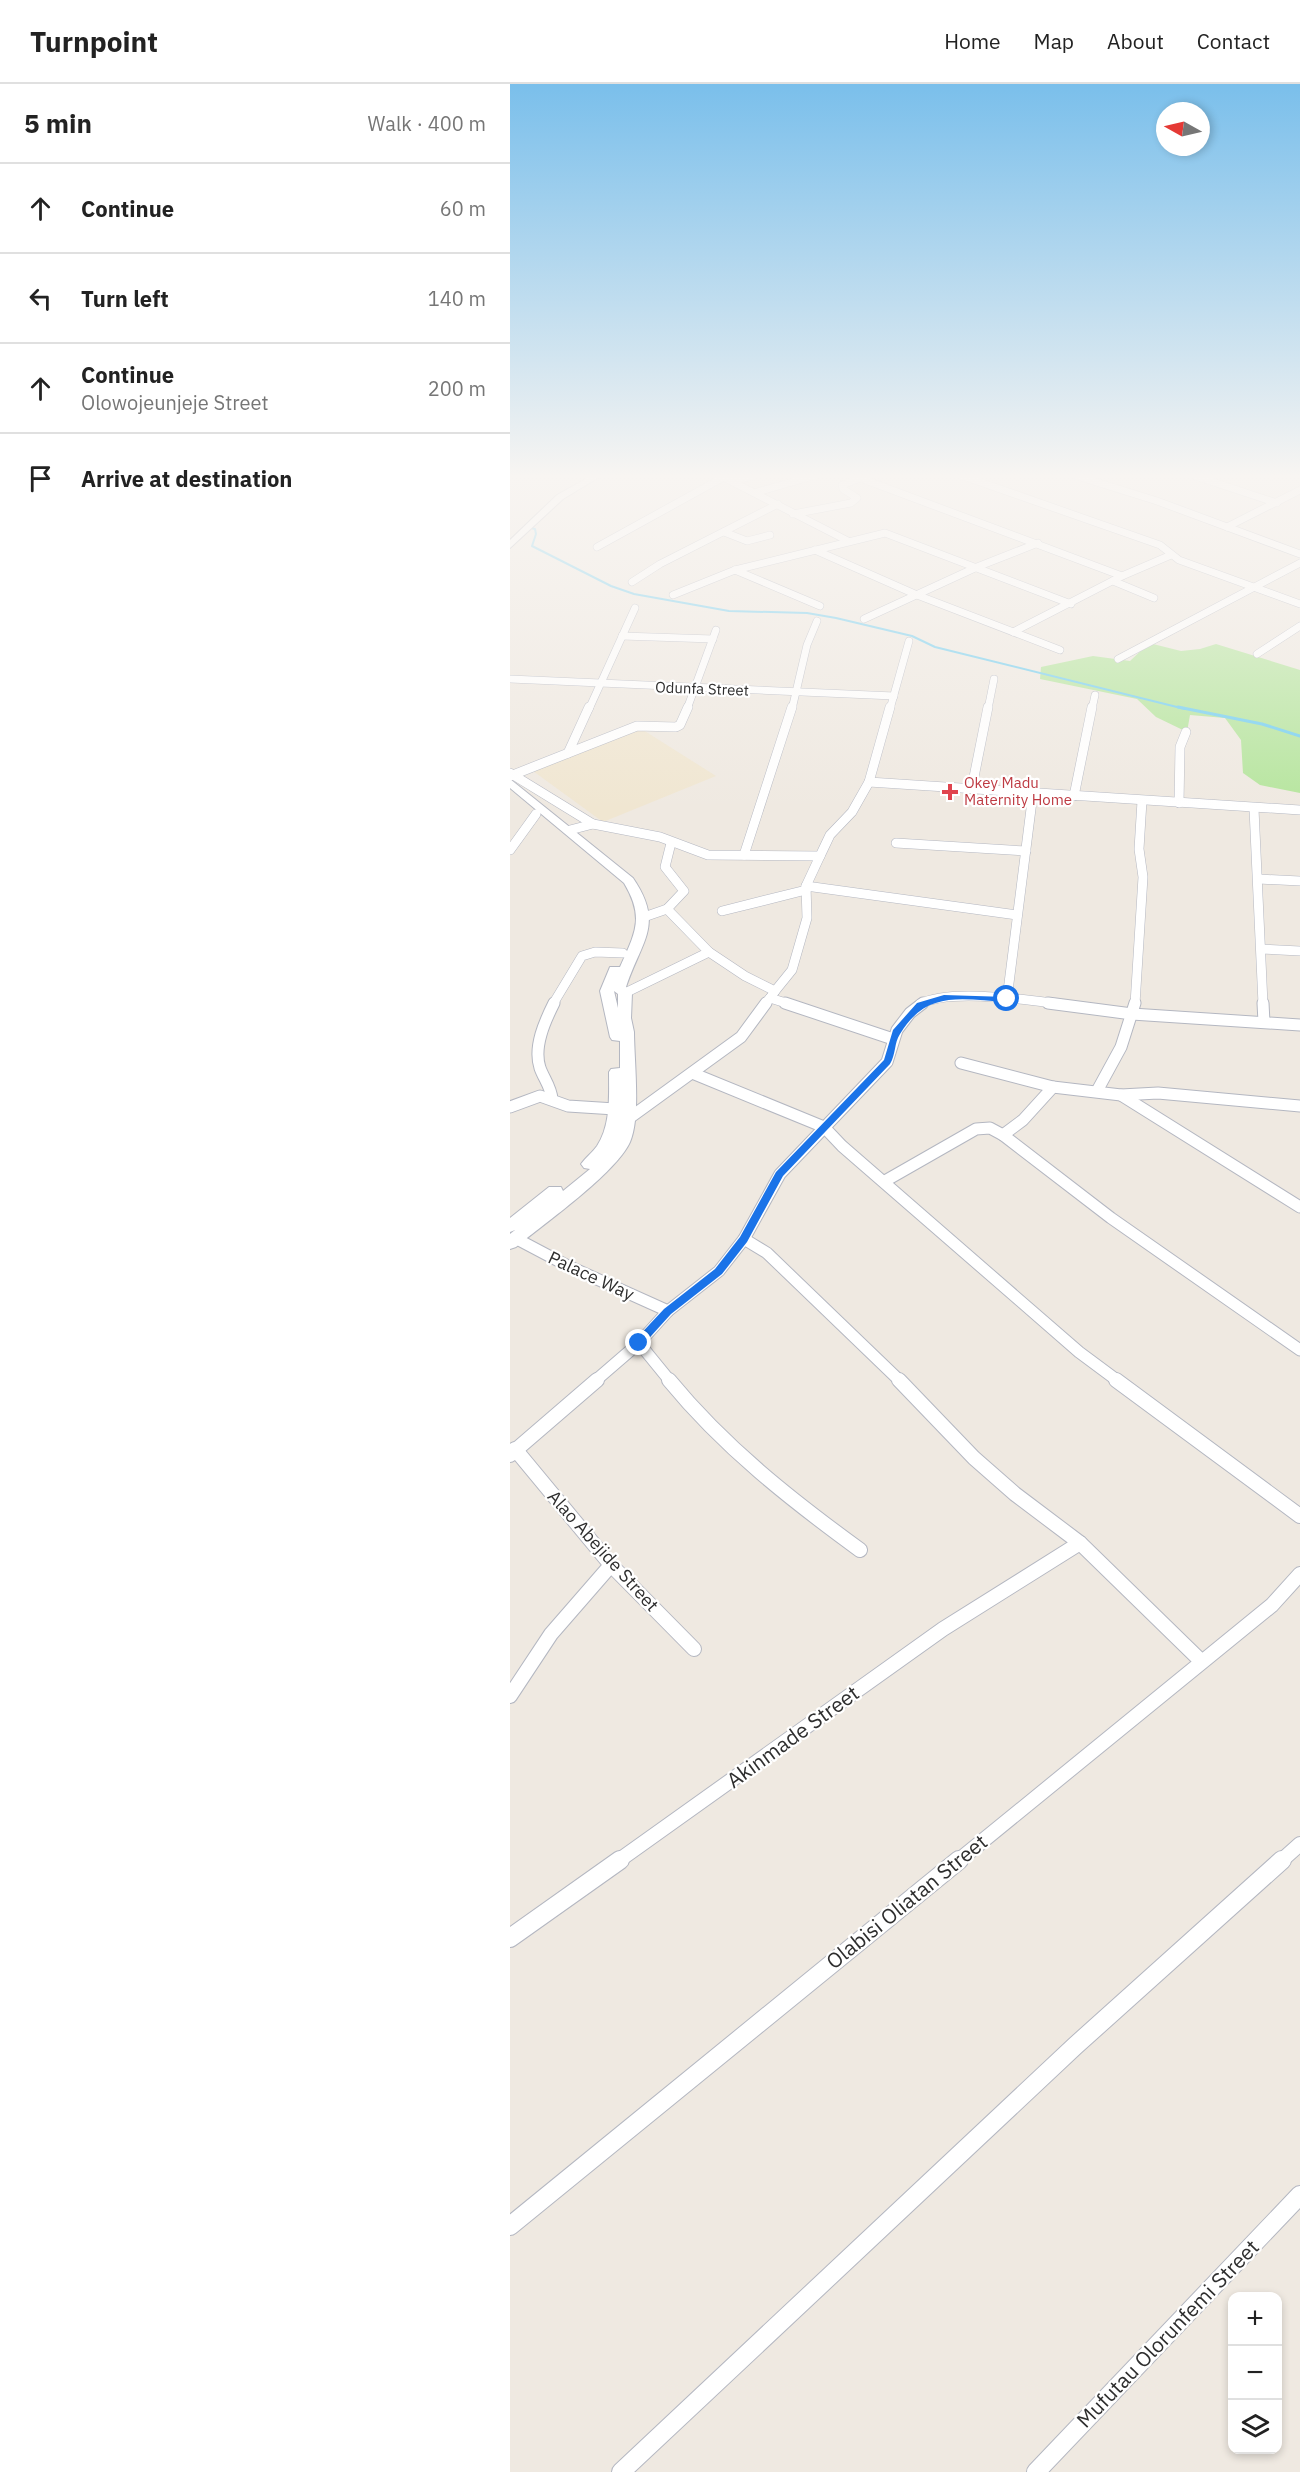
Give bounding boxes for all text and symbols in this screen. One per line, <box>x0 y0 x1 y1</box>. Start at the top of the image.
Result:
text: Turnpoint <box>30 23 158 60</box>
text: Home <box>944 27 1001 55</box>
text: Map <box>1034 27 1074 55</box>
text: About <box>1107 27 1164 55</box>
text: Contact <box>1197 27 1270 55</box>
north arrow <box>1156 102 1210 156</box>
text: 5 min <box>24 106 92 140</box>
text: Walk · 400 m <box>368 110 486 137</box>
icon: ahead <box>24 192 57 225</box>
text: Continue <box>81 194 174 223</box>
text: 60 m <box>440 195 486 222</box>
icon: left <box>24 282 57 315</box>
text: Turn left <box>81 284 169 313</box>
text: 140 m <box>428 285 486 312</box>
text: Continue <box>81 360 174 389</box>
icon: ahead <box>24 372 57 405</box>
text: 200 m <box>428 375 486 402</box>
text: Olowojeunjeje Street <box>81 389 268 416</box>
icon: arrive <box>24 462 57 495</box>
text: Arrive at destination <box>81 464 292 493</box>
street label: Odunfa Street <box>655 677 749 700</box>
place label: Okey Madu Maternity Home <box>964 773 1072 809</box>
marker: Okey Madu Maternity Home <box>941 783 959 801</box>
route start <box>993 985 1019 1011</box>
street label: Palace Way <box>545 1246 638 1305</box>
route end <box>625 1329 651 1355</box>
street label: Alao Abejide Street <box>543 1485 664 1616</box>
street label: Akinmade Street <box>720 1679 864 1794</box>
street label: Olabisi Oliatan Street <box>820 1827 993 1975</box>
street label: Mufutau Olorunfemi Street <box>1070 2233 1265 2433</box>
map controls <box>1228 2292 1282 2454</box>
button: + <box>1228 2292 1282 2346</box>
button: − <box>1228 2346 1282 2400</box>
button: layers <box>1228 2400 1282 2454</box>

